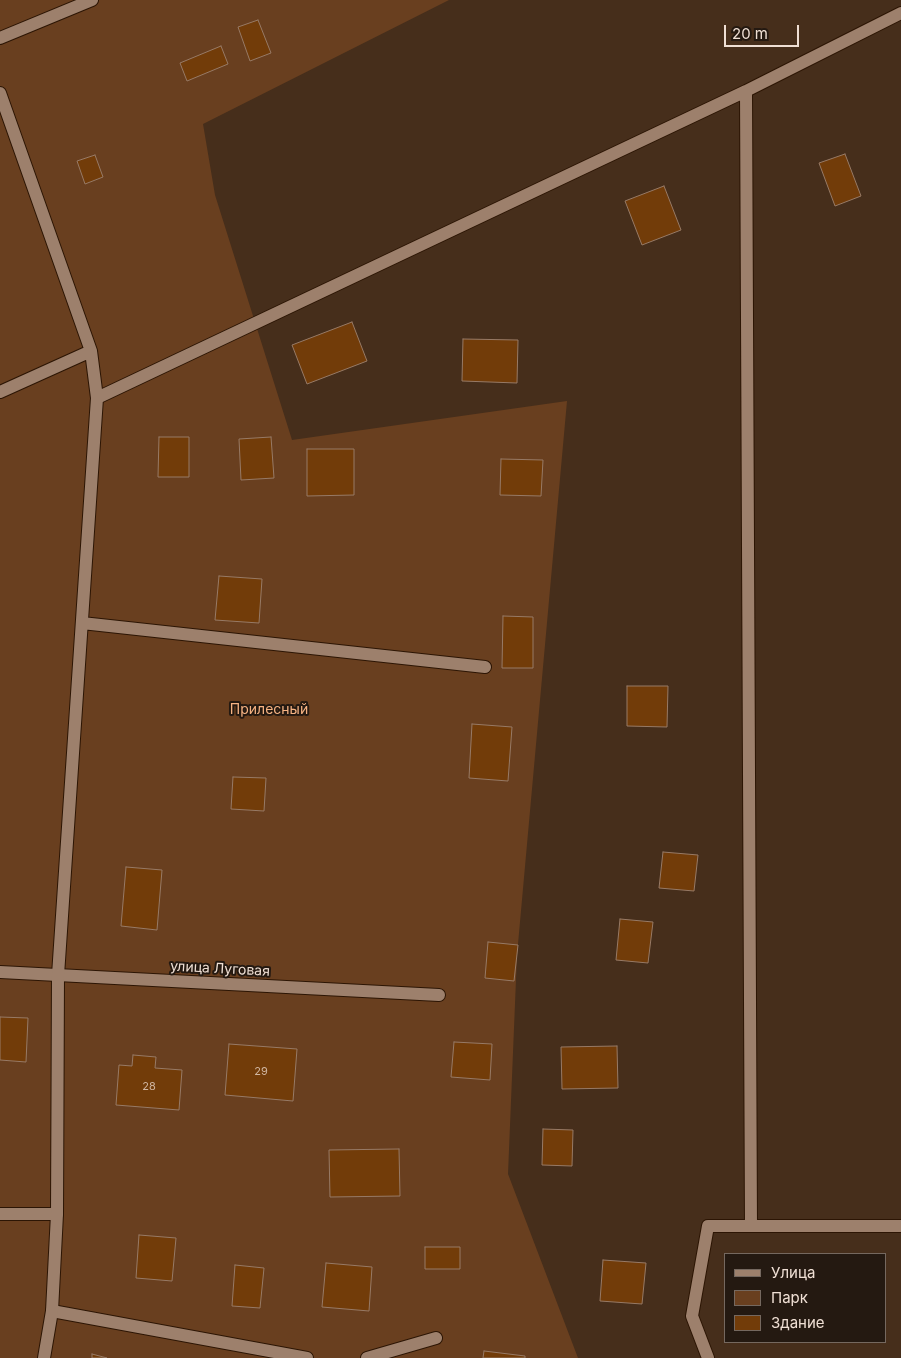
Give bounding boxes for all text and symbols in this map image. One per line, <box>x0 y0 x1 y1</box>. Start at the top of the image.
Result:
scale bar <box>726 15 801 47</box>
text: 20 m <box>732 24 768 43</box>
park label: Прилесный <box>230 702 308 718</box>
street label: улица Луговая <box>170 958 270 980</box>
house number: 29 <box>254 1065 268 1079</box>
house number: 28 <box>142 1080 156 1094</box>
legend <box>724 1253 886 1343</box>
text: Улица <box>771 1263 815 1282</box>
text: Парк <box>771 1288 808 1307</box>
text: Здание <box>771 1313 825 1332</box>

